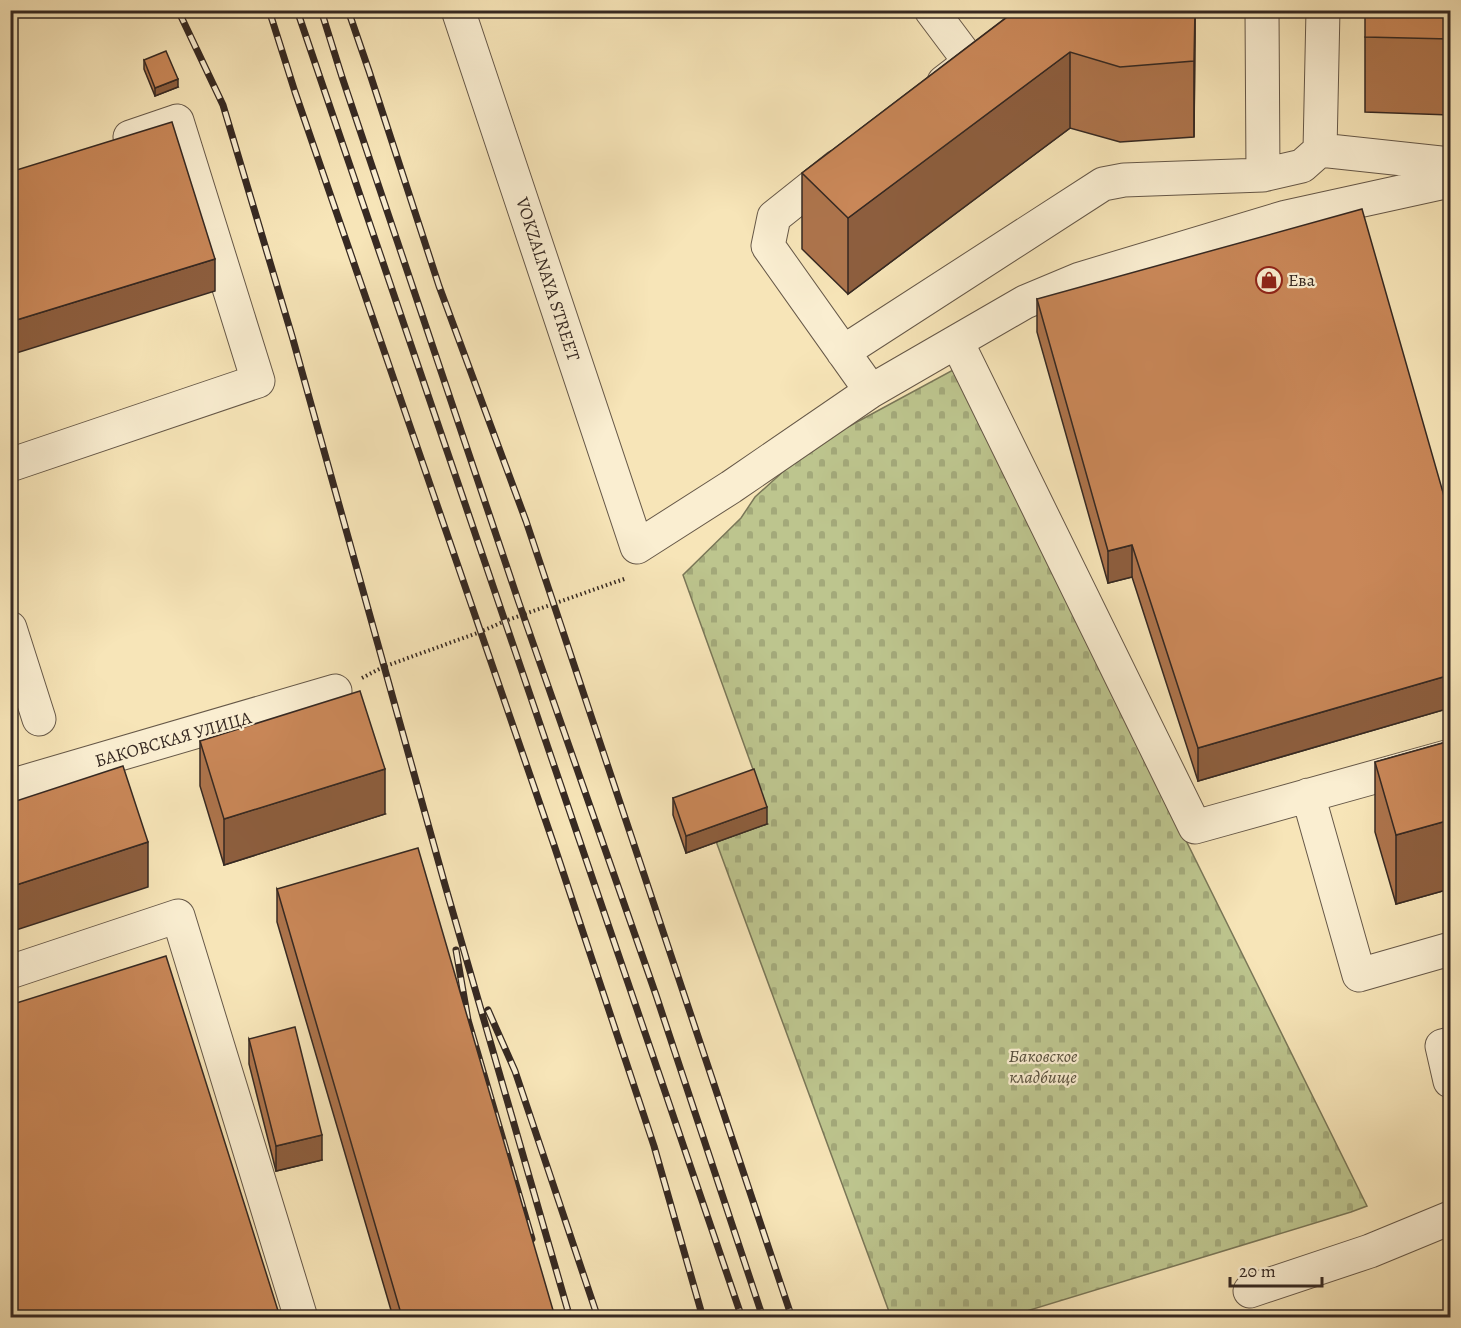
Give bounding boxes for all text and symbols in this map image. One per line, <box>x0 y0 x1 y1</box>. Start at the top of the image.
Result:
street label: VOKZALNAYA STREET <box>510 193 586 364</box>
shop icon: Ева <box>1254 265 1284 295</box>
place label: Ева <box>1288 268 1316 292</box>
street label: БАКОВСКАЯ УЛИЦА <box>92 705 254 773</box>
park label: Баковское кладбище <box>1008 1044 1078 1089</box>
scale bar <box>1230 1250 1322 1288</box>
text: 20 m <box>1239 1259 1276 1283</box>

